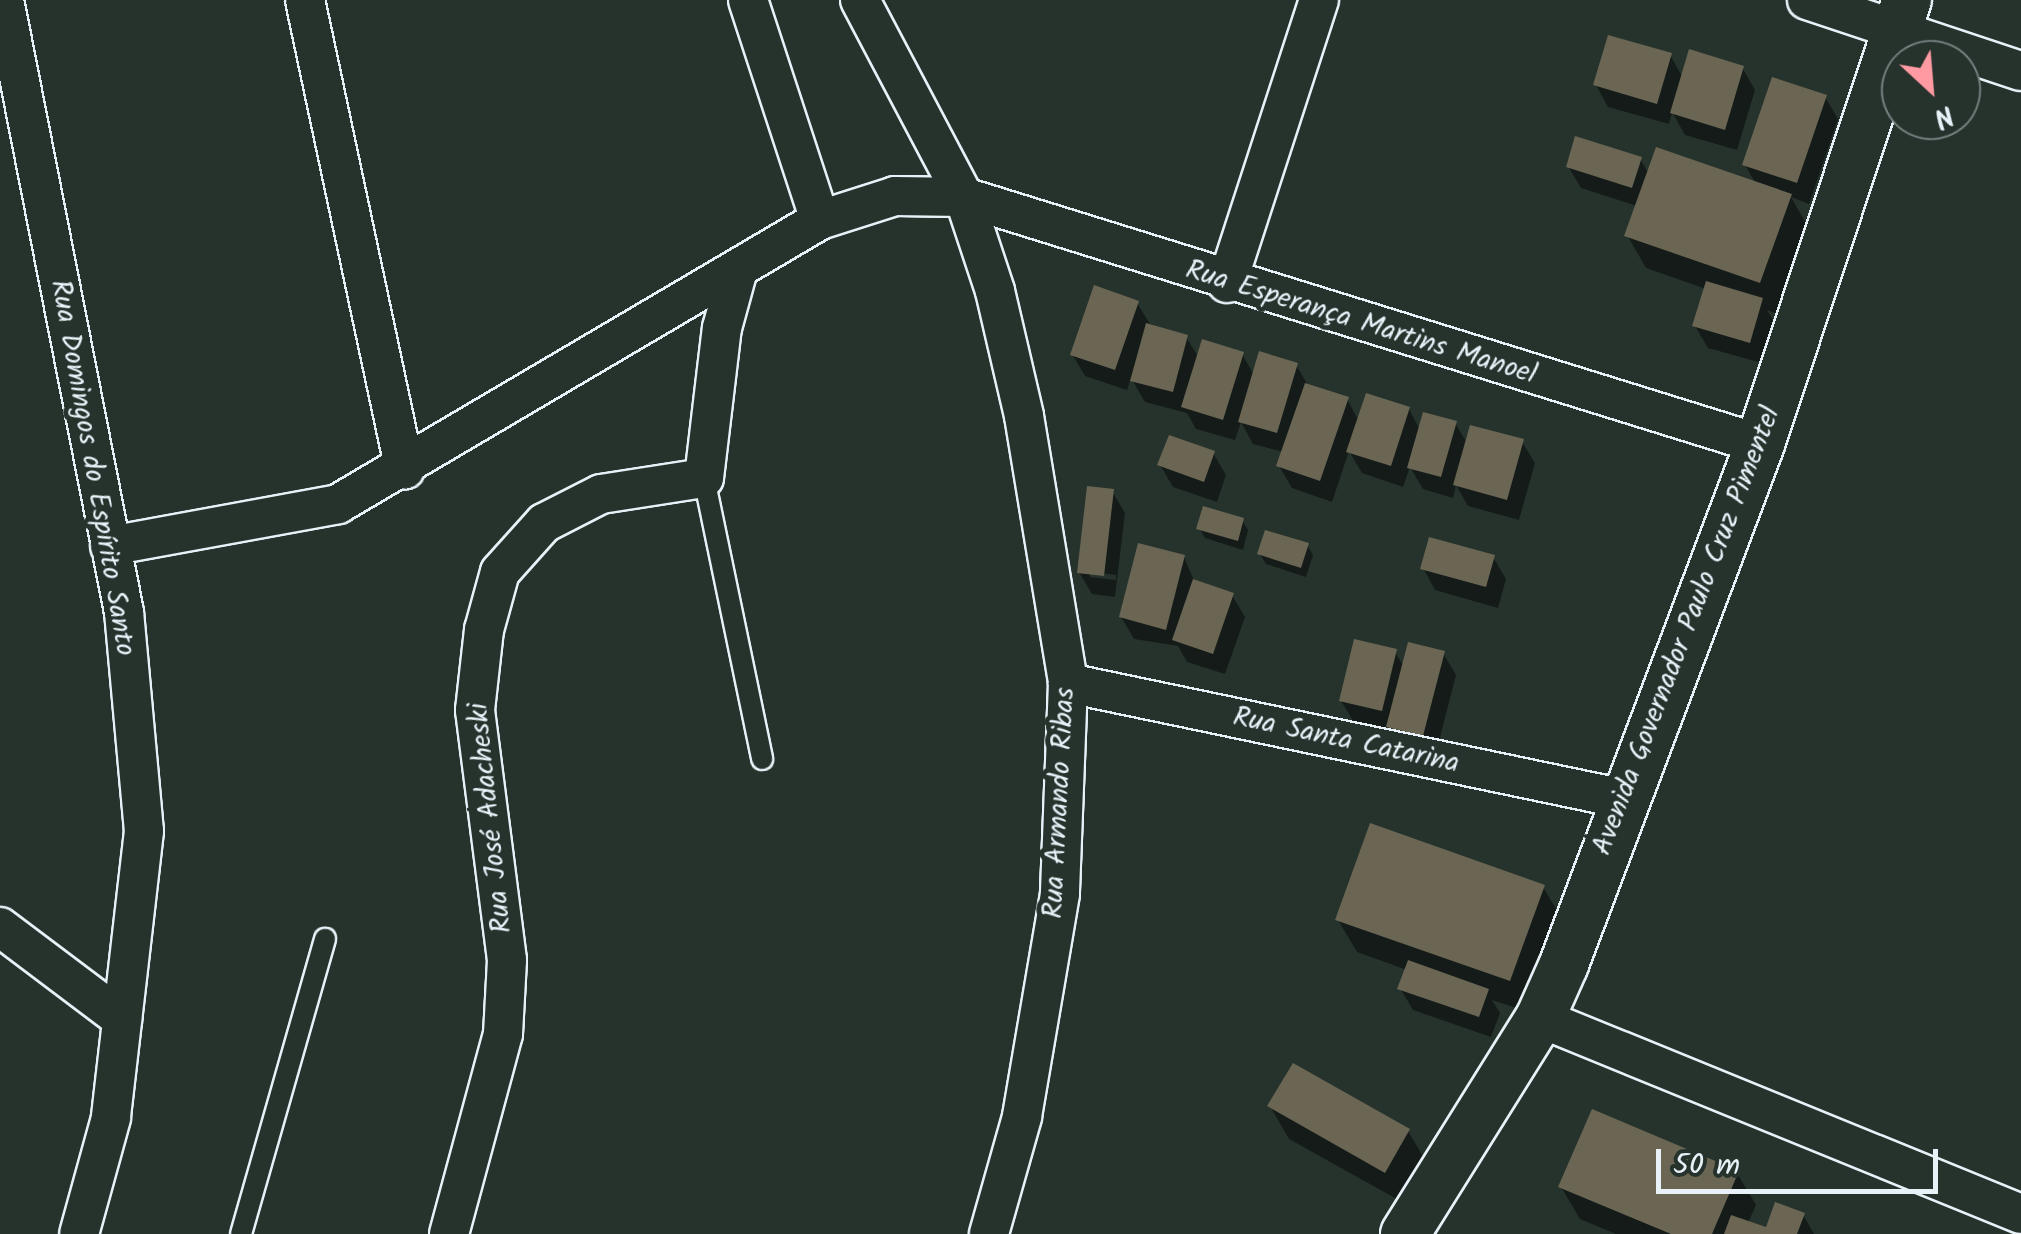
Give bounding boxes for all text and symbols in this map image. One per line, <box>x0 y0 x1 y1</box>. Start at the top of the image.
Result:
north arrow <box>1881 40 1981 140</box>
text: N <box>1926 92 1961 140</box>
street label: Rua Esperança Martins Manoel <box>1182 254 1540 392</box>
street label: Rua Domingos do Espírito Santo <box>42 277 142 659</box>
street label: Avenida Governador Paulo Cruz Pimentel <box>1586 402 1788 860</box>
street label: Rua Armando Ribas <box>1037 687 1083 919</box>
street label: Rua José Adacheski <box>462 701 520 935</box>
street label: Rua Santa Catarina <box>1230 701 1462 781</box>
scale bar <box>1661 1129 1944 1191</box>
text: 50 m <box>1673 1142 1740 1190</box>

